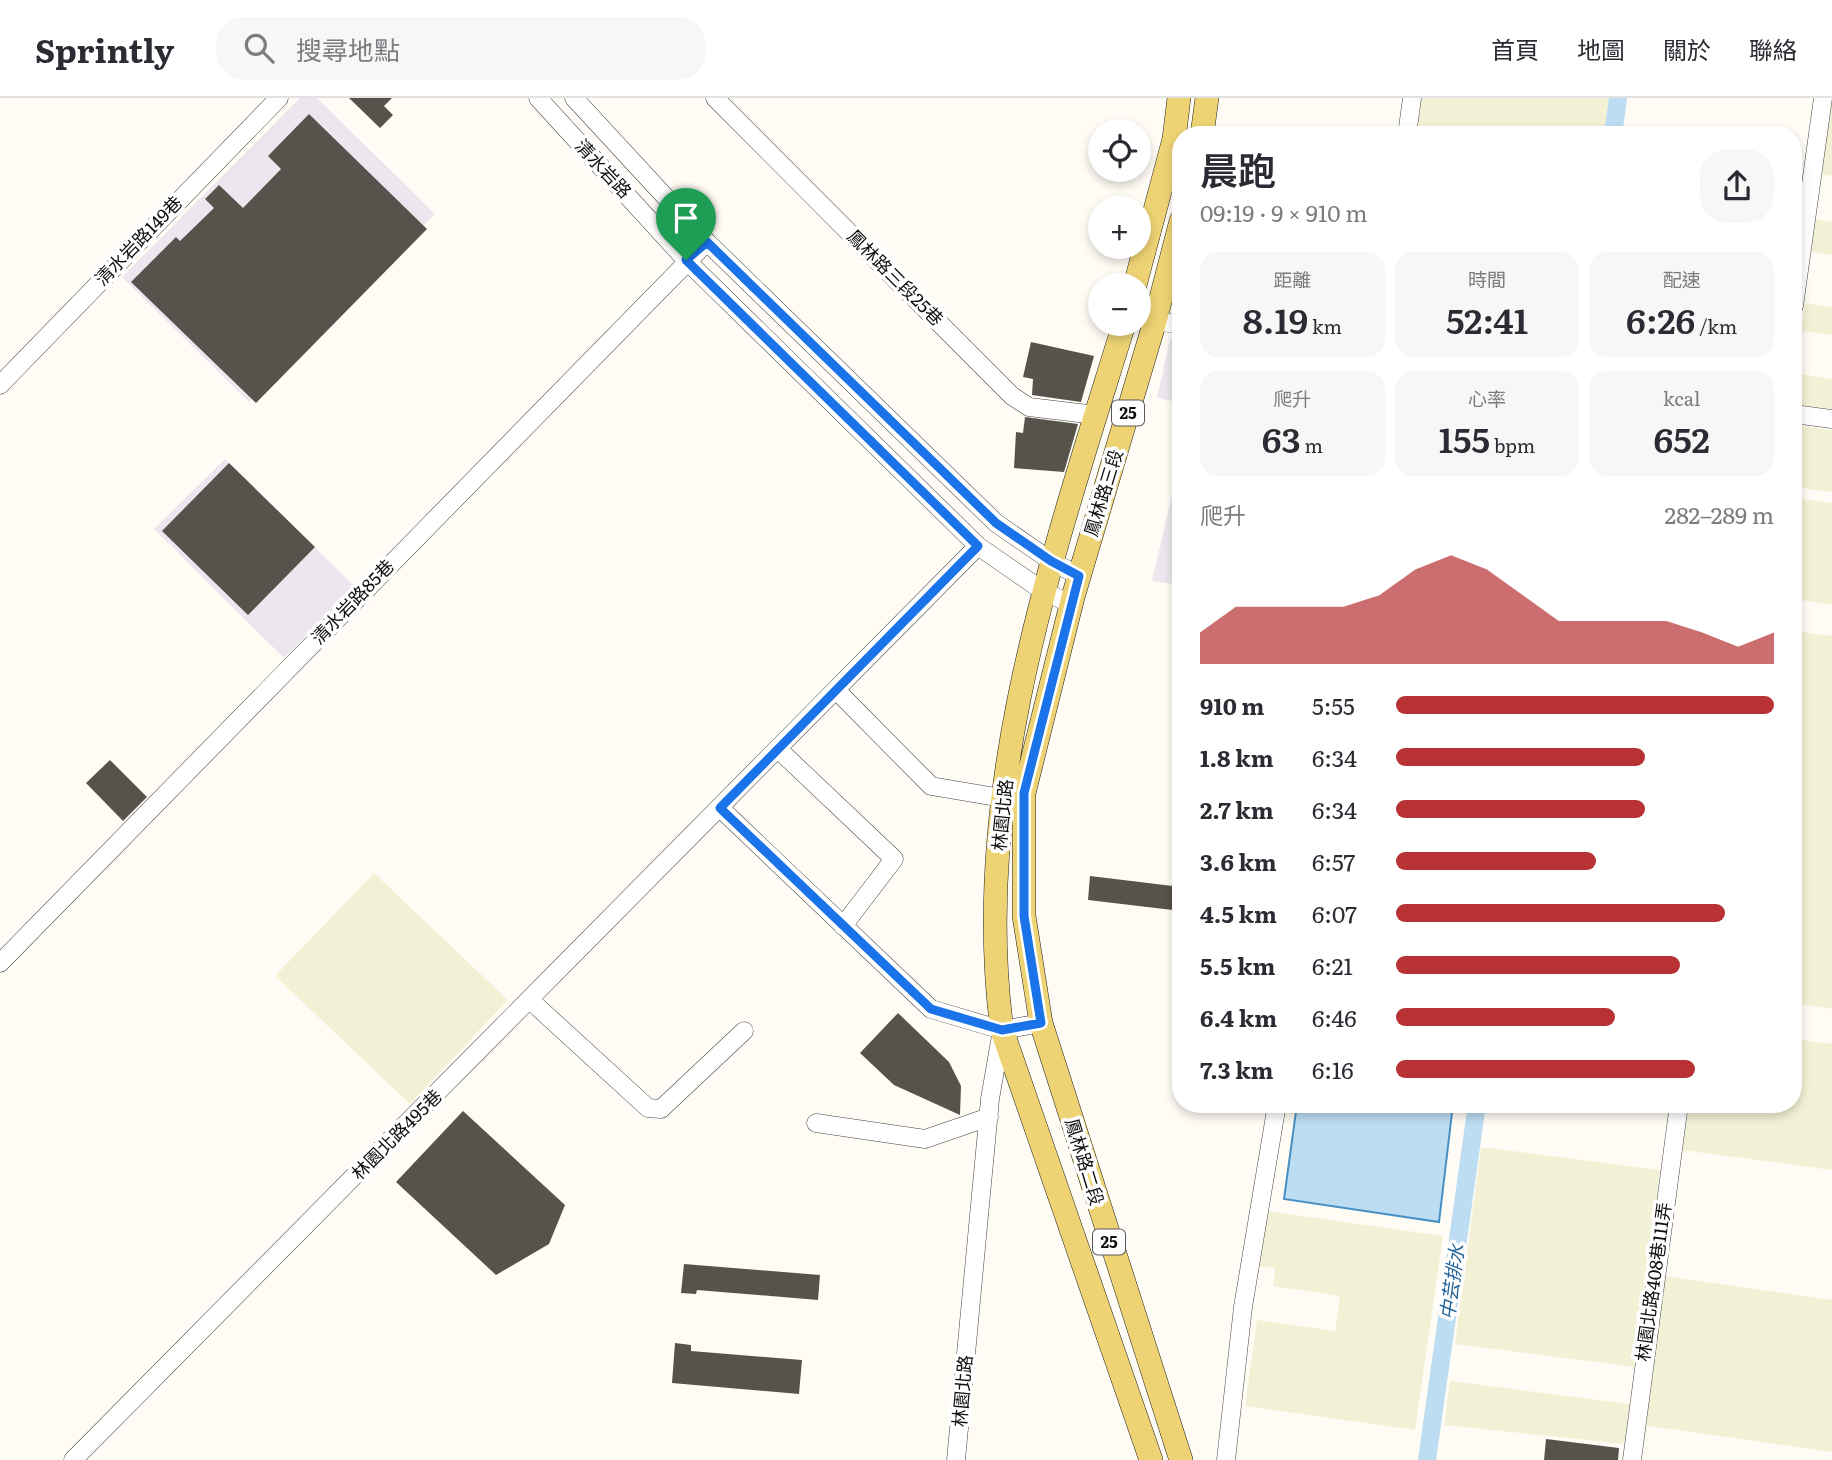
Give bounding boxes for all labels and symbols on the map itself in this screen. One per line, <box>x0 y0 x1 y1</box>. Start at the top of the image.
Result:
street label: 清水岩路 <box>570 132 639 204</box>
pin <box>656 188 716 260</box>
street label: 清水岩路149巷 <box>88 189 188 291</box>
street label: 鳳林路三段25巷 <box>842 223 950 331</box>
road number: 25 <box>1112 400 1144 426</box>
street label: 鳳林路三段 <box>1076 446 1129 540</box>
street label: 清水岩路85巷 <box>304 552 400 650</box>
street label: 林園北路 <box>984 778 1019 852</box>
street label: 林園北路495巷 <box>345 1083 447 1185</box>
street label: 鳳林路二段 <box>1059 1115 1112 1209</box>
street label: 林園北路408巷111弄 <box>1628 1201 1677 1363</box>
road number: 25 <box>1093 1230 1125 1254</box>
water label: 中芸排水 <box>1432 1241 1470 1321</box>
street label: 林園北路 <box>945 1354 978 1428</box>

